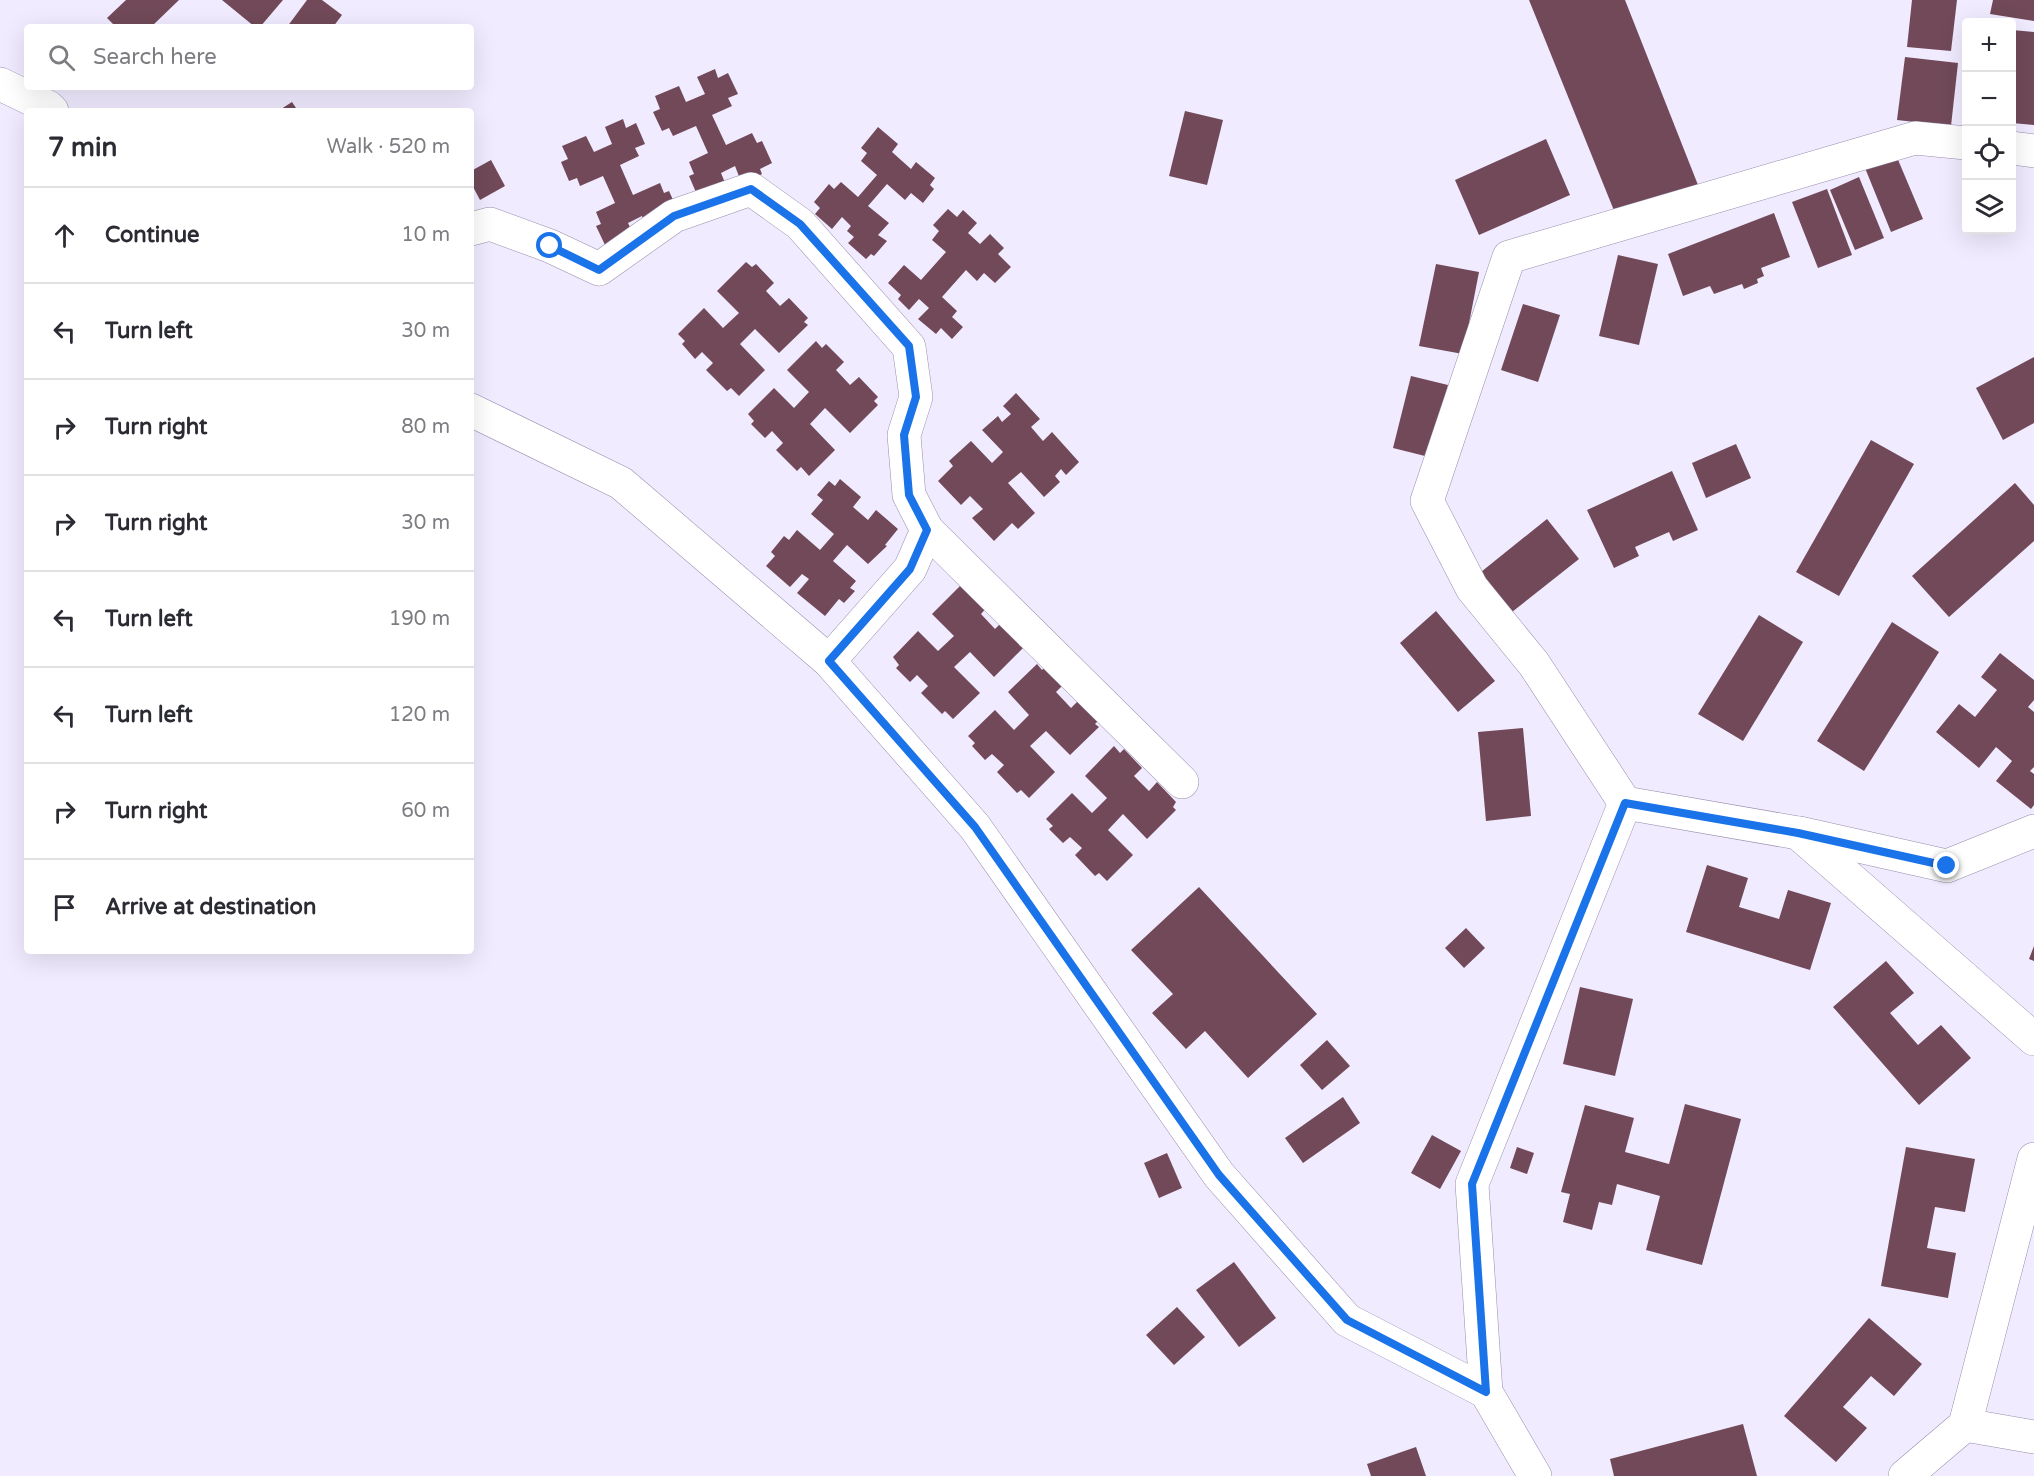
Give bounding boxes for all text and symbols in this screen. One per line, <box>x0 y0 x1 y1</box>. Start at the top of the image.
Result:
map controls <box>1962 18 2016 234</box>
button: + <box>1962 18 2016 72</box>
search box <box>24 24 474 90</box>
icon: search <box>45 41 78 74</box>
text: Search here <box>93 44 217 70</box>
button: − <box>1962 72 2016 126</box>
button: locate <box>1962 126 2016 180</box>
text: 7 min <box>48 132 117 163</box>
text: Walk · 520 m <box>327 135 450 159</box>
button: layers <box>1962 180 2016 234</box>
icon: ahead <box>48 219 81 252</box>
text: Continue <box>105 222 200 248</box>
text: 10 m <box>401 223 450 247</box>
route start <box>536 232 562 258</box>
icon: left <box>48 315 81 348</box>
text: Turn left <box>105 318 193 344</box>
text: 30 m <box>401 319 450 343</box>
icon: right <box>48 411 81 444</box>
text: Turn right <box>105 414 207 440</box>
text: 80 m <box>401 415 450 439</box>
icon: right <box>48 507 81 540</box>
text: Turn right <box>105 510 207 536</box>
text: 30 m <box>401 511 450 535</box>
icon: left <box>48 603 81 636</box>
text: Turn left <box>105 606 193 632</box>
text: 190 m <box>389 607 450 631</box>
icon: left <box>48 699 81 732</box>
text: Turn left <box>105 702 193 728</box>
text: 120 m <box>389 703 450 727</box>
icon: right <box>48 795 81 828</box>
text: Turn right <box>105 798 207 824</box>
text: 60 m <box>401 799 450 823</box>
route end <box>1933 852 1959 878</box>
icon: arrive <box>48 891 81 924</box>
text: Arrive at destination <box>105 894 316 920</box>

